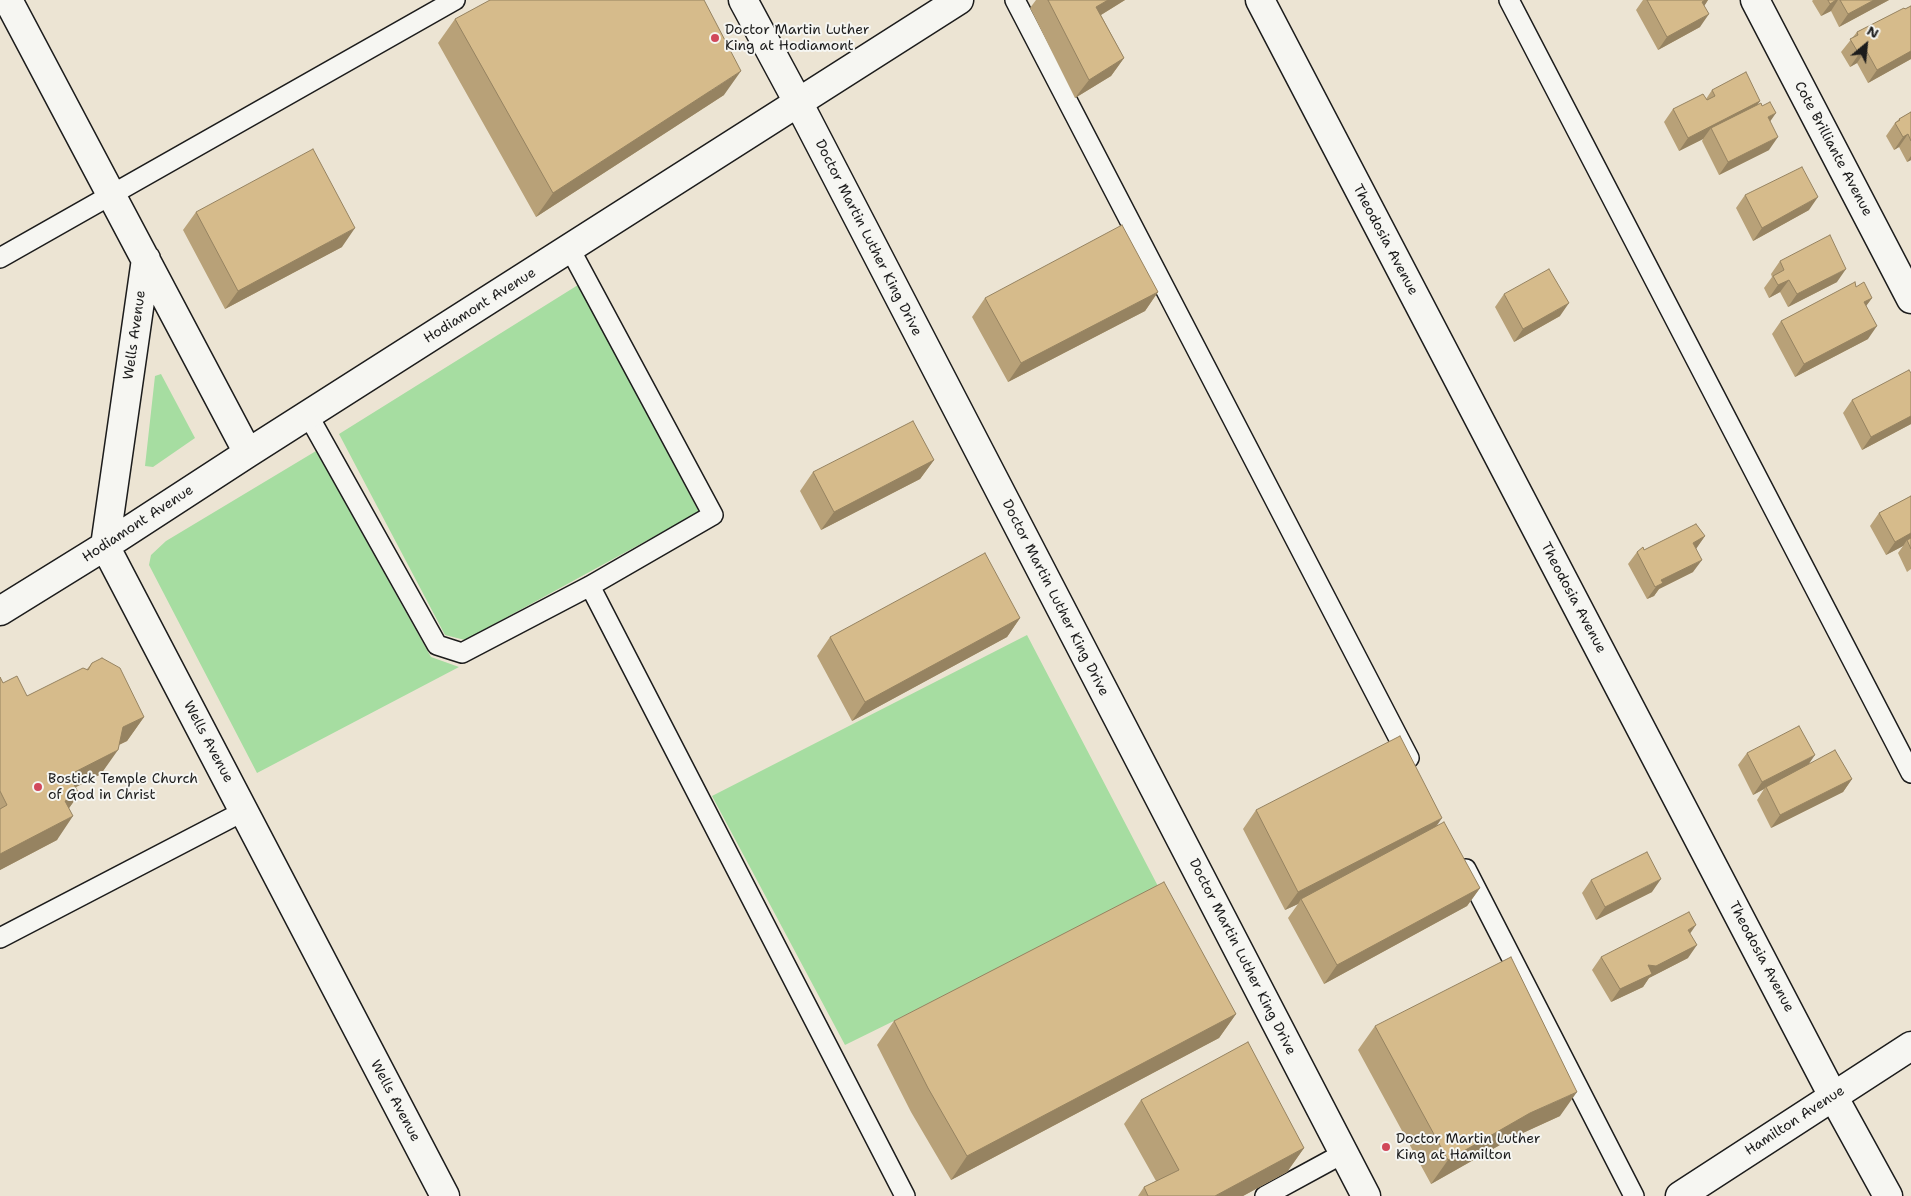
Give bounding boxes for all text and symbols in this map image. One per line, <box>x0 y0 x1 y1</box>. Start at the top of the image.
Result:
north arrow <box>1841 20 1891 70</box>
text: N <box>1864 21 1882 42</box>
place label: Doctor Martin Luther King at Hodiamont <box>725 22 869 54</box>
marker: Doctor Martin Luther King at Hodiamont <box>709 32 721 44</box>
street label: Cote Brilliante Avenue <box>1790 79 1876 219</box>
street label: Doctor Martin Luther King Drive <box>811 137 925 339</box>
street label: Theodosia Avenue <box>1349 182 1421 298</box>
street label: Hodiamont Avenue <box>421 265 539 347</box>
street label: Wells Avenue <box>120 289 150 381</box>
street label: Hodiamont Avenue <box>79 482 197 566</box>
street label: Doctor Martin Luther King Drive <box>998 497 1112 699</box>
street label: Theodosia Avenue <box>1537 540 1609 656</box>
street label: Wells Avenue <box>179 698 237 786</box>
place label: Bostick Temple Church of God in Christ <box>48 771 198 804</box>
marker: Bostick Temple Church of God in Christ <box>32 781 44 793</box>
street label: Doctor Martin Luther King Drive <box>1185 856 1299 1058</box>
street label: Theodosia Avenue <box>1725 899 1797 1015</box>
street label: Wells Avenue <box>366 1057 424 1145</box>
street label: Hamilton Avenue <box>1742 1083 1848 1159</box>
place label: Doctor Martin Luther King at Hamilton <box>1396 1131 1540 1164</box>
marker: Doctor Martin Luther King at Hamilton <box>1380 1141 1392 1153</box>

